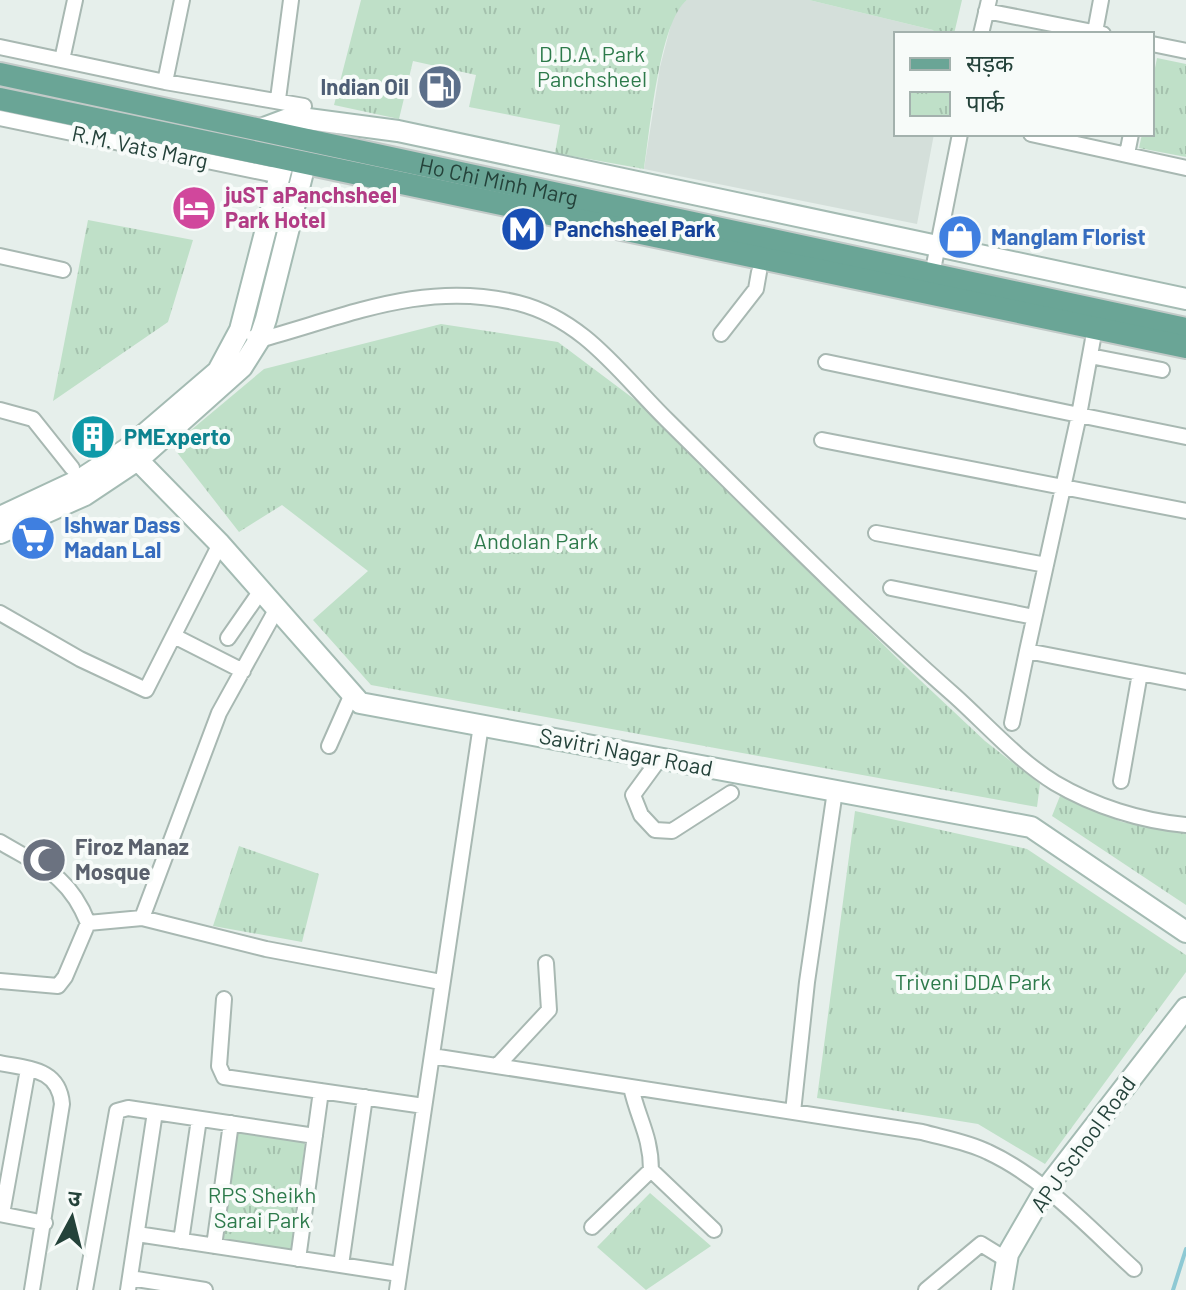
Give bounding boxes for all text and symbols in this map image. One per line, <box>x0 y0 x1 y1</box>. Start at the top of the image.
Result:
legend <box>894 32 1154 136</box>
park label: D.D.A. Park Panchsheel <box>537 40 647 91</box>
text: सड़क <box>966 48 1014 77</box>
fuel station icon: Indian Oil <box>416 63 464 111</box>
place label: Indian Oil <box>320 73 409 99</box>
text: पार्क <box>966 88 1005 117</box>
street label: R.M. Vats Marg <box>70 119 211 173</box>
street label: Ho Chi Minh Marg <box>417 150 581 210</box>
place label: juST aPanchsheel Park Hotel <box>223 181 397 232</box>
hotel icon: juST aPanchsheel Park Hotel <box>170 184 218 232</box>
metro station icon: Panchsheel Park <box>499 205 547 253</box>
shop icon: Manglam Florist <box>936 213 984 261</box>
place label: Panchsheel Park <box>554 215 716 241</box>
place label: Manglam Florist <box>991 223 1146 249</box>
building icon: PMExperto <box>69 413 117 461</box>
place label: PMExperto <box>124 423 231 449</box>
place label: Ishwar Dass Madan Lal <box>64 511 181 562</box>
supermarket icon: Ishwar Dass Madan Lal <box>9 514 57 562</box>
park label: Andolan Park <box>474 527 598 553</box>
street label: Savitri Nagar Road <box>537 721 715 781</box>
place label: Firoz Manaz Mosque <box>75 833 189 884</box>
mosque icon: Firoz Manaz Mosque <box>20 836 68 884</box>
park label: Triveni DDA Park <box>895 968 1051 994</box>
street label: APJ School Road <box>1024 1071 1140 1216</box>
north arrow <box>32 1178 112 1258</box>
park label: RPS Sheikh Sarai Park <box>208 1181 316 1232</box>
text: उ <box>67 1183 84 1211</box>

